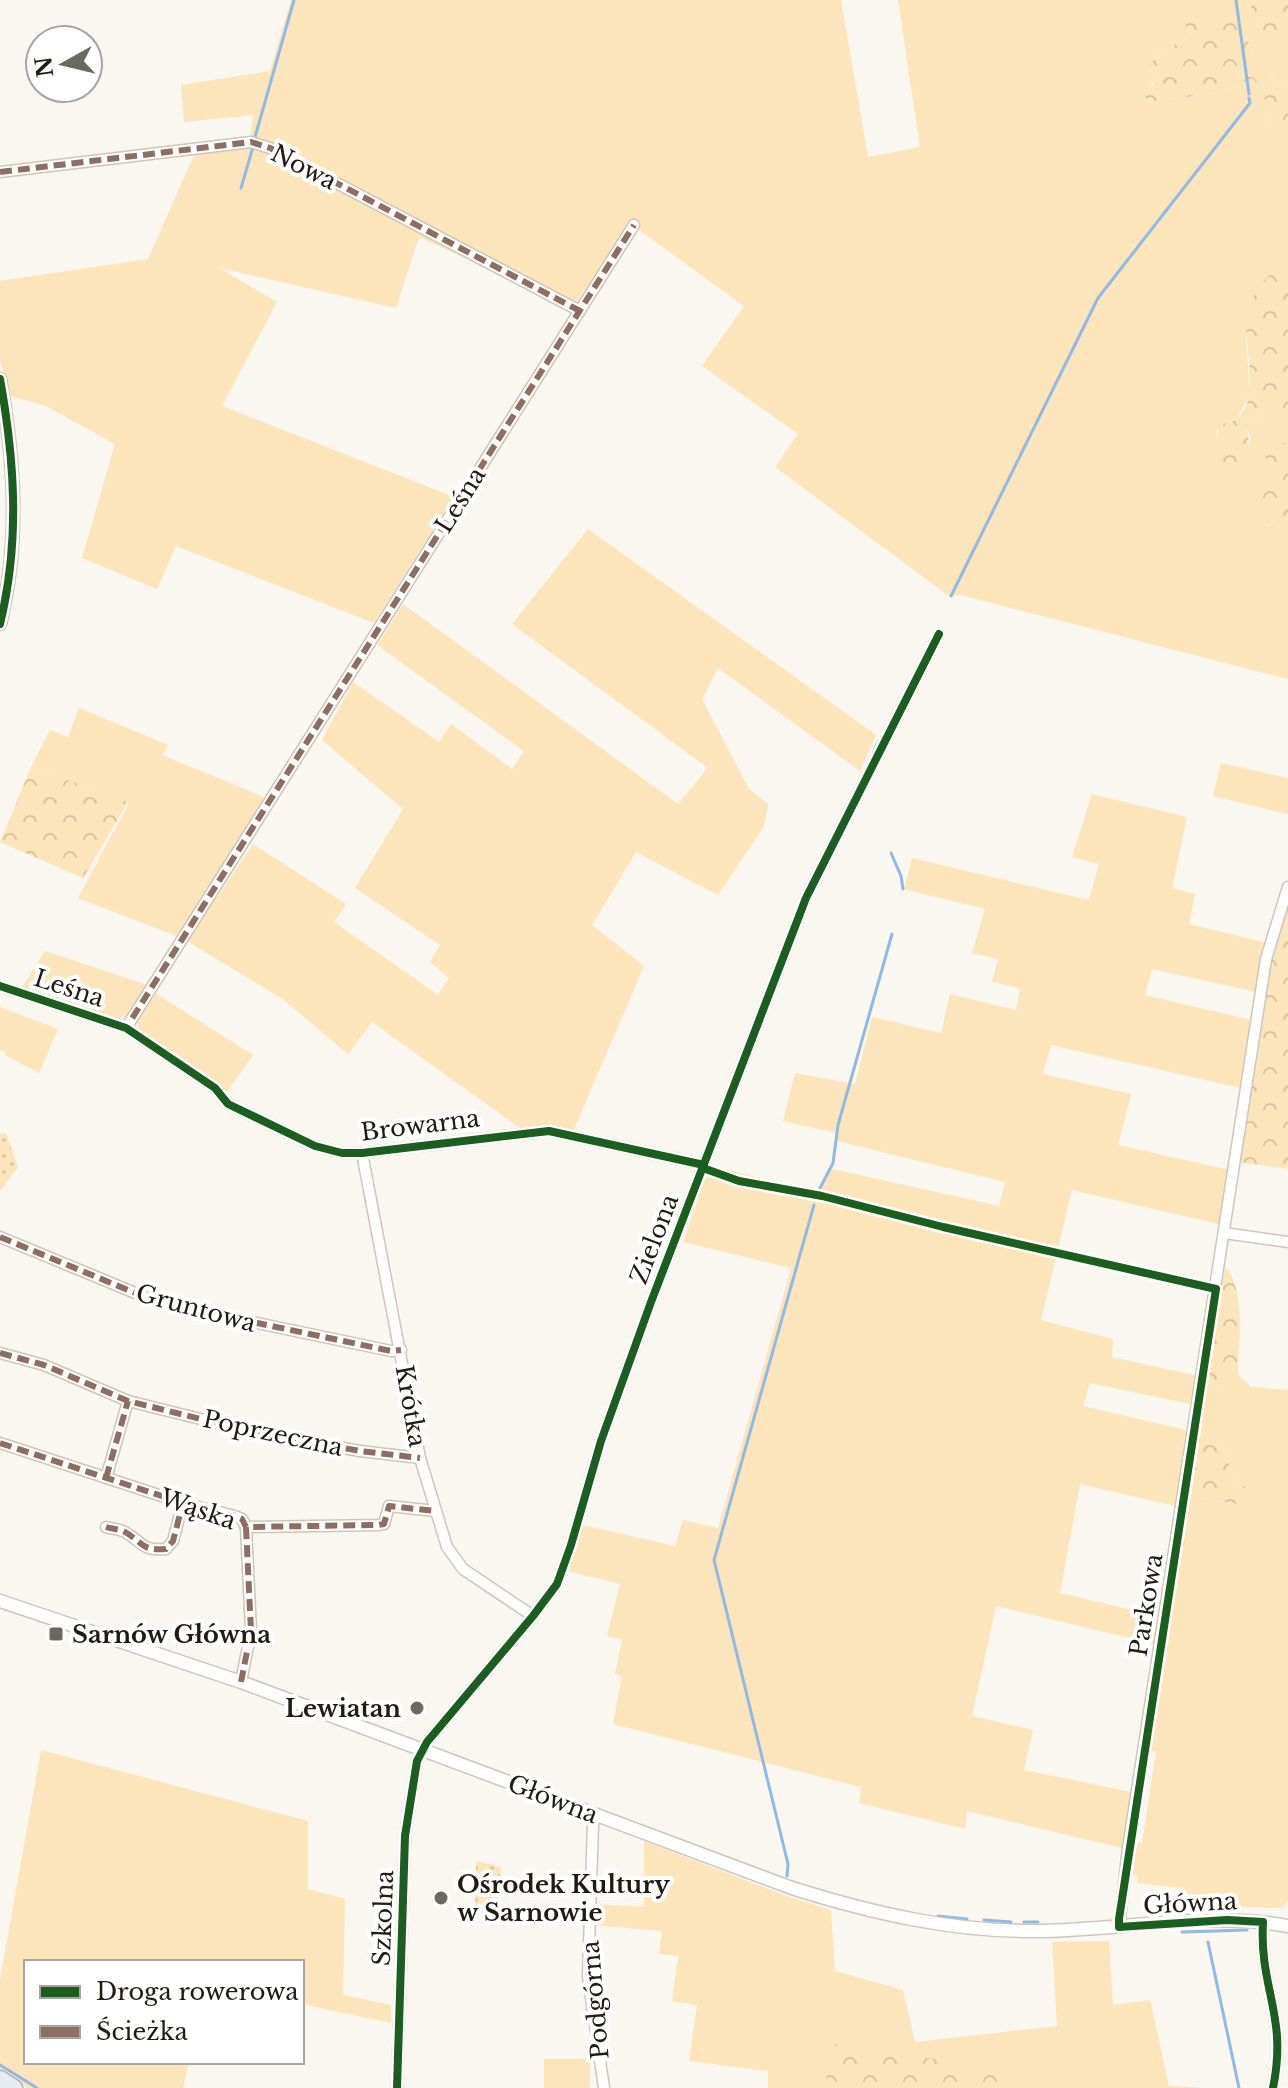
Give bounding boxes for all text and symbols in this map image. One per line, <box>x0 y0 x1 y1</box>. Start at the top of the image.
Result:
north arrow <box>24 24 104 104</box>
text: N <box>30 54 59 79</box>
street label: Nowa <box>266 138 342 196</box>
street label: Leśna <box>429 461 492 538</box>
street label: Leśna <box>30 963 108 1013</box>
street label: Browarna <box>359 1103 482 1147</box>
street label: Zielona <box>624 1189 685 1288</box>
street label: Gruntowa <box>133 1278 260 1338</box>
street label: Krótka <box>390 1363 433 1450</box>
street label: Poprzeczna <box>200 1404 346 1462</box>
street label: Wąska <box>155 1482 240 1536</box>
street label: Parkowa <box>1124 1551 1169 1658</box>
place label: Sarnów Główna <box>72 1620 271 1649</box>
marker: Sarnów Główna <box>47 1625 65 1643</box>
place label: Lewiatan <box>285 1694 402 1723</box>
marker: Lewiatan <box>408 1699 426 1717</box>
street label: Główna <box>504 1769 603 1830</box>
street label: Szkolna <box>367 1869 399 1966</box>
place label: Ośrodek Kultury w Sarnowie <box>457 1870 670 1927</box>
street label: Główna <box>1142 1886 1239 1920</box>
marker: Ośrodek Kultury w Sarnowie <box>432 1889 450 1907</box>
street label: Podgórna <box>575 1939 615 2060</box>
legend <box>24 1960 304 2064</box>
text: Droga rowerowa <box>96 1977 299 2006</box>
text: Ścieżka <box>96 2016 188 2046</box>

